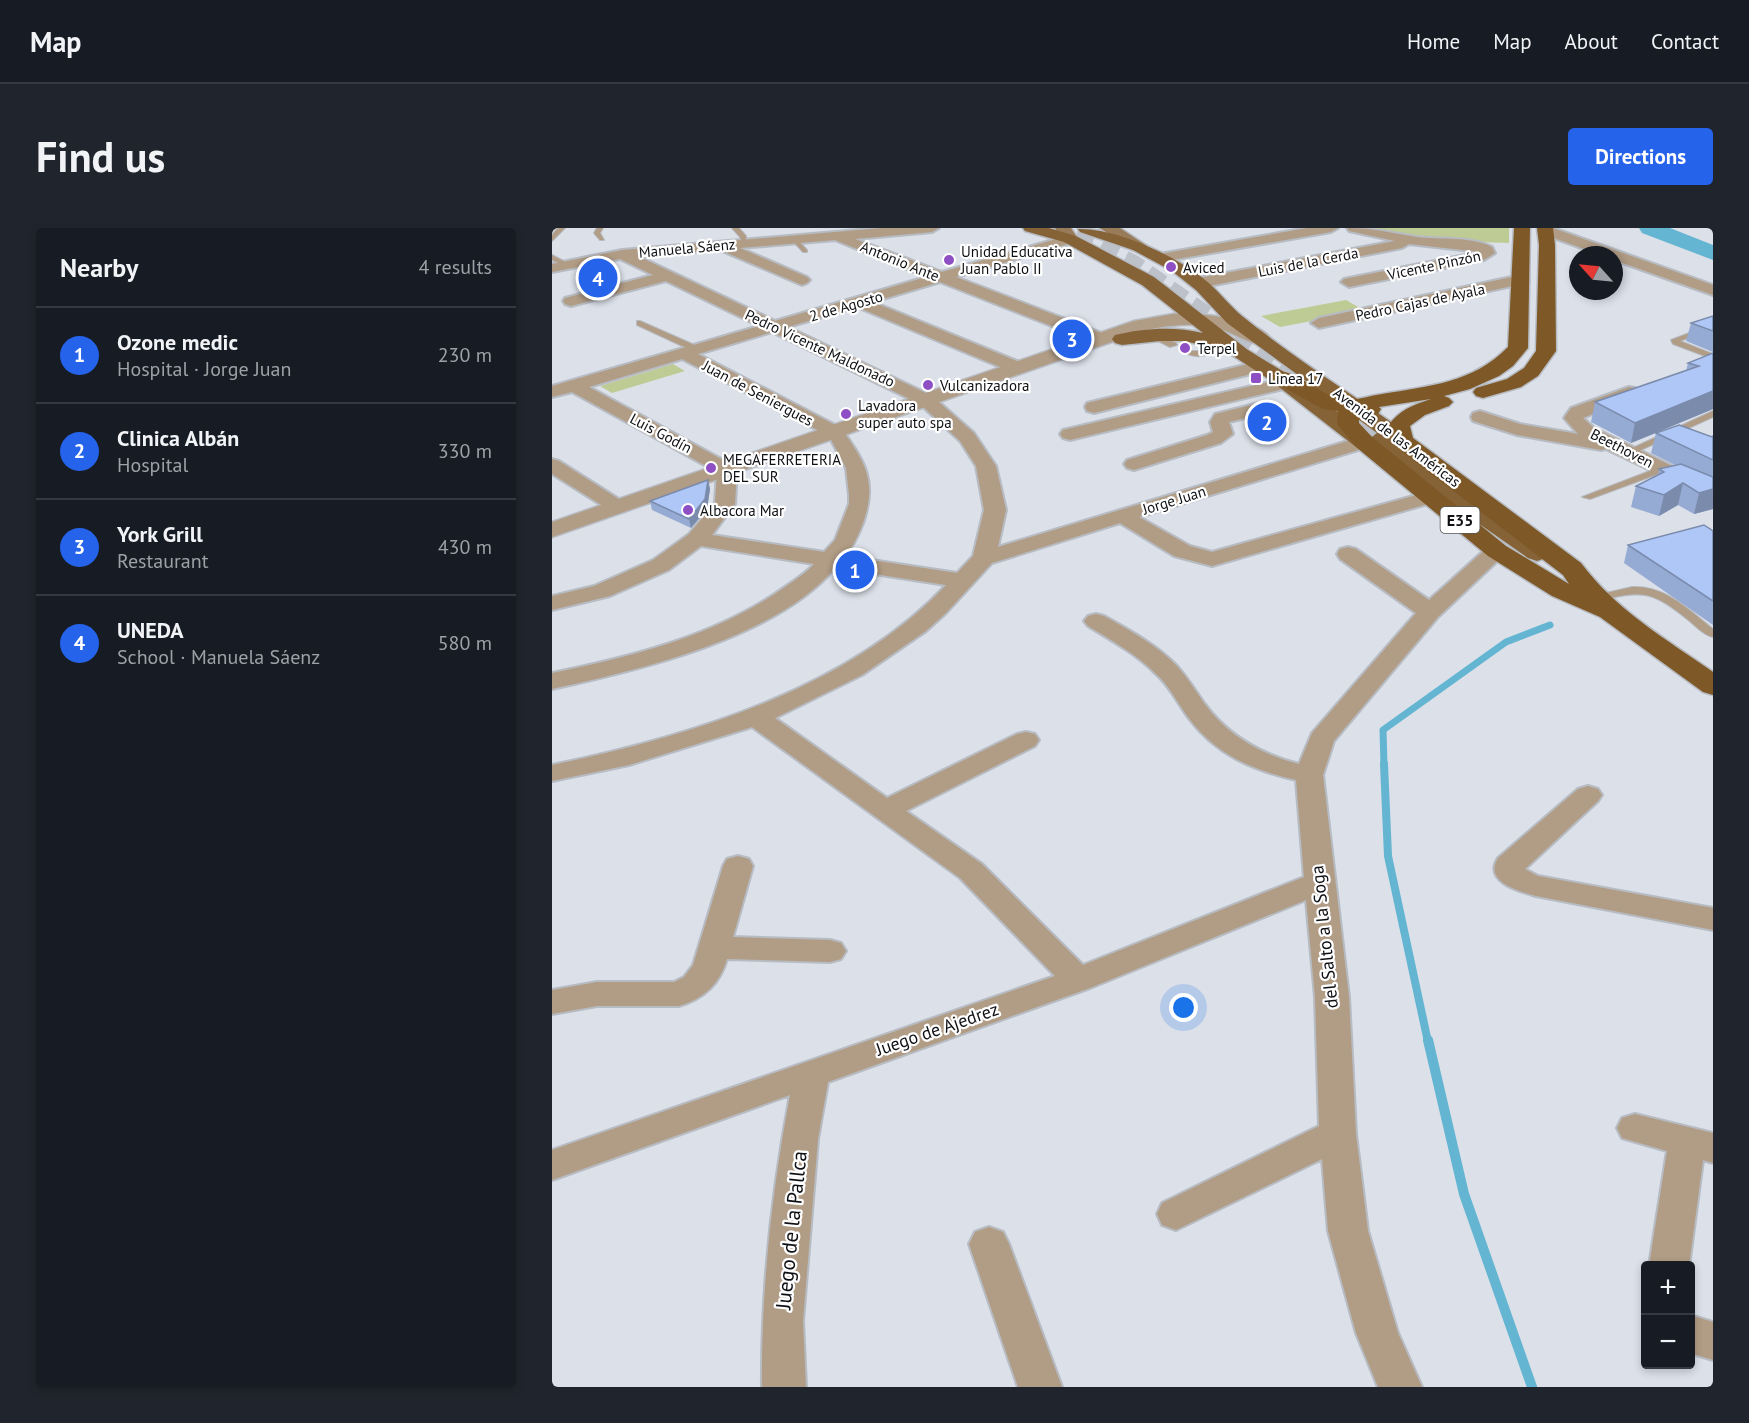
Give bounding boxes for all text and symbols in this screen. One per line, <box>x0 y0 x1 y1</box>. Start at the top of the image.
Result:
text: Map <box>30 23 81 60</box>
text: Home <box>1407 28 1460 55</box>
text: Map <box>1493 28 1532 55</box>
text: About <box>1565 28 1618 55</box>
text: Contact <box>1651 28 1719 55</box>
button: Directions <box>1568 128 1713 185</box>
text: Find us <box>36 129 165 184</box>
street label: Manuela Sáenz <box>638 234 736 262</box>
street label: Antonio Ante <box>858 237 942 285</box>
place label: Unidad Educativa Juan Pablo II <box>960 242 1073 278</box>
street label: Luis de la Cerda <box>1256 243 1360 281</box>
street label: Vicente Pinzón <box>1385 246 1482 284</box>
north arrow <box>1569 246 1623 300</box>
text: Nearby <box>60 251 138 284</box>
marker: Unidad Educativa Juan Pablo II <box>942 253 956 267</box>
text: 4 results <box>419 254 492 280</box>
pin: 4 <box>578 256 618 300</box>
place label: Aviced <box>1183 258 1225 277</box>
marker: Aviced <box>1164 260 1178 274</box>
street label: Pedro Cajas de Ayala <box>1354 279 1486 325</box>
street label: 2 de Agosto <box>807 286 885 326</box>
street label: Pedro Vicente Maldonado <box>742 305 898 391</box>
pin: 3 <box>1052 316 1092 362</box>
text: Ozone medic <box>117 328 238 356</box>
place label: Terpel <box>1197 339 1237 358</box>
marker: Terpel <box>1178 341 1192 355</box>
text: 1 <box>74 342 85 368</box>
text: 230 m <box>438 342 492 368</box>
street label: Juan de Seniergues <box>699 355 816 430</box>
text: Hospital · Jorge Juan <box>117 356 291 382</box>
place label: Linea 17 <box>1268 369 1323 388</box>
marker: Linea 17 <box>1249 371 1263 385</box>
place label: Vulcanizadora <box>939 376 1029 395</box>
marker: Vulcanizadora <box>921 378 935 392</box>
street label: Avenida de las Américas <box>1330 383 1464 491</box>
place label: Lavadora super auto spa <box>858 396 952 432</box>
pin: 2 <box>1248 400 1286 444</box>
marker: Lavadora super auto spa <box>839 407 853 421</box>
street label: Luis Godín <box>627 409 695 457</box>
text: Clinica Albán <box>117 424 239 452</box>
street label: Beethoven <box>1587 424 1657 472</box>
text: 2 <box>74 438 85 464</box>
text: 330 m <box>438 438 492 464</box>
place label: MEGAFERRETERIA DEL SUR <box>723 450 841 486</box>
text: Hospital <box>117 452 188 478</box>
marker: MEGAFERRETERIA DEL SUR <box>704 461 718 475</box>
street label: Jorge Juan <box>1139 481 1208 519</box>
place label: Albacora Mar <box>700 501 784 520</box>
marker: Albacora Mar <box>681 503 695 517</box>
road number: E35 <box>1440 507 1480 533</box>
text: York Grill <box>117 520 203 548</box>
text: 3 <box>74 534 85 560</box>
text: 430 m <box>438 534 492 560</box>
text: Restaurant <box>117 548 208 574</box>
pin: 1 <box>836 548 874 592</box>
text: UNEDA <box>117 616 184 644</box>
text: 4 <box>74 630 85 656</box>
text: 580 m <box>438 630 492 656</box>
text: School · Manuela Sáenz <box>117 644 320 670</box>
street label: del Salto a la Soga <box>1305 864 1343 1010</box>
your location <box>1169 993 1198 1022</box>
street label: Juego de Ajedrez <box>872 997 1001 1061</box>
street label: Juego de la Pallca <box>769 1149 813 1312</box>
map controls <box>1641 1261 1695 1369</box>
button: + <box>1641 1261 1695 1315</box>
button: − <box>1641 1315 1695 1369</box>

